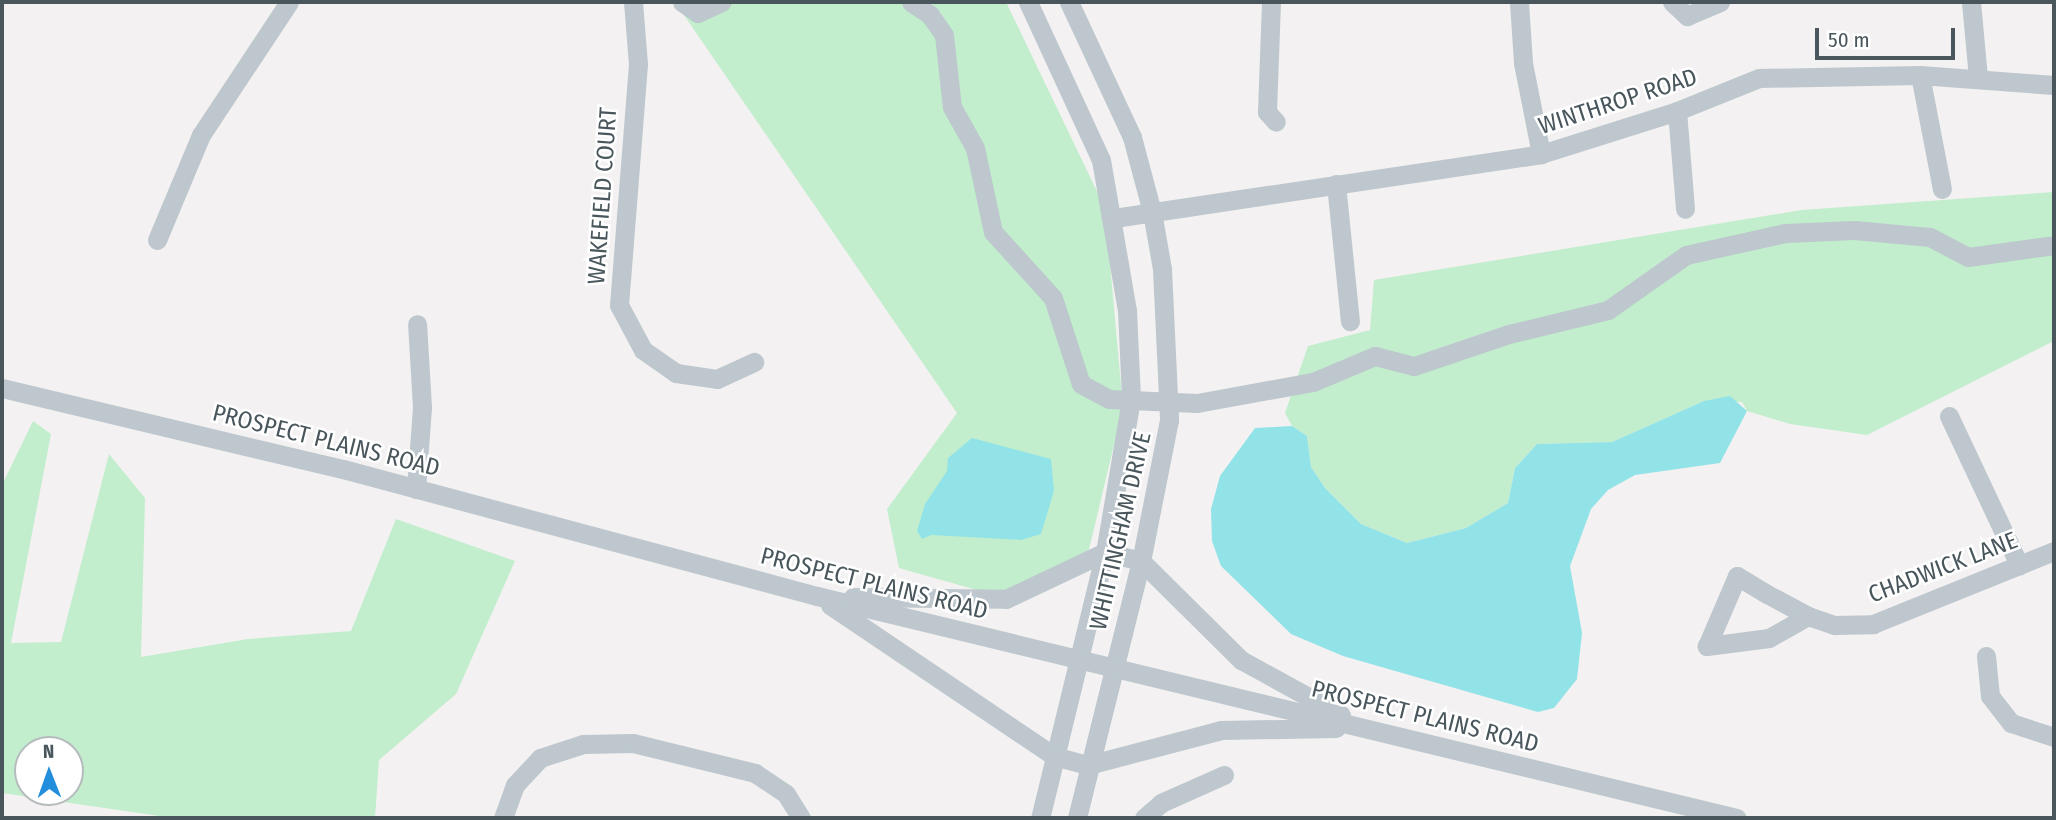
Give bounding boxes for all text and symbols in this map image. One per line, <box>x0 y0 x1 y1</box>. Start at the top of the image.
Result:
scale bar <box>1818 14 1958 58</box>
text: 50 m <box>1828 27 1870 53</box>
street label: WINTHROP ROAD <box>1535 63 1701 141</box>
street label: WAKEFIELD COURT <box>582 106 624 286</box>
street label: PROSPECT PLAINS ROAD <box>209 399 443 483</box>
street label: WHITTINGHAM DRIVE <box>1084 429 1158 633</box>
street label: CHADWICK LANE <box>1864 526 2022 610</box>
street label: PROSPECT PLAINS ROAD <box>757 542 991 626</box>
street label: PROSPECT PLAINS ROAD <box>1308 675 1542 759</box>
north arrow <box>14 736 84 806</box>
text: N <box>43 740 55 763</box>

